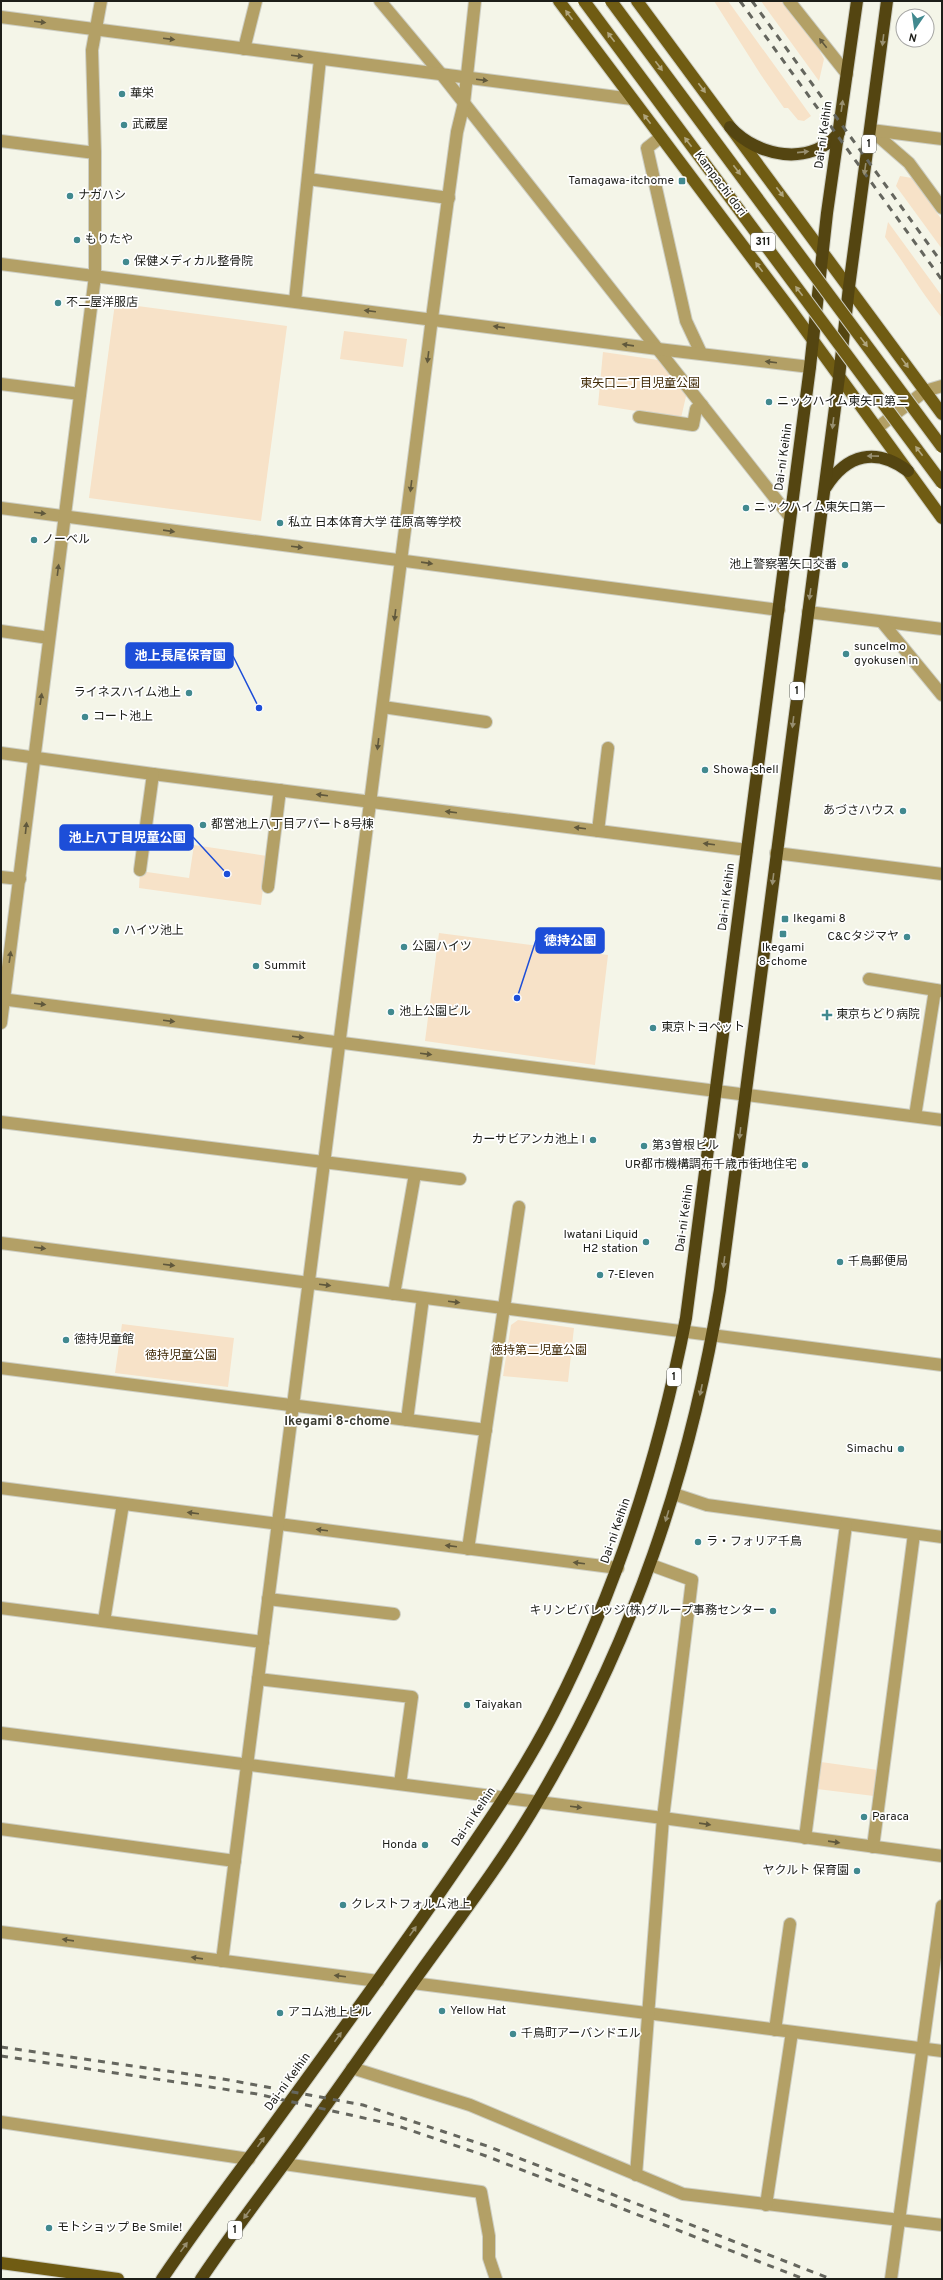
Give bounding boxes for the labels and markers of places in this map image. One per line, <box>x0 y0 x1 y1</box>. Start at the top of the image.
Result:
place label: 華栄 <box>130 86 154 102</box>
marker: 華栄 <box>117 89 127 99</box>
place label: 武蔵屋 <box>132 117 168 133</box>
marker: 武蔵屋 <box>119 120 129 130</box>
place label: Tamagawa-itchome <box>568 173 674 189</box>
marker: Tamagawa-itchome <box>677 176 687 186</box>
place label: ナガハシ <box>78 188 126 204</box>
marker: ナガハシ <box>65 191 75 201</box>
place label: もりたや <box>85 232 133 248</box>
marker: もりたや <box>72 235 82 245</box>
place label: 保健メディカル整骨院 <box>134 254 253 270</box>
marker: 保健メディカル整骨院 <box>121 257 131 267</box>
place label: 不二屋洋服店 <box>66 295 138 311</box>
marker: 不二屋洋服店 <box>53 298 63 308</box>
place label: ニックハイム東矢口第二 <box>777 394 908 410</box>
marker: ニックハイム東矢口第二 <box>764 397 774 407</box>
place label: ニックハイム東矢口第一 <box>754 500 885 516</box>
marker: ニックハイム東矢口第一 <box>741 503 751 513</box>
place label: 私立 日本体育大学 荏原高等学校 <box>288 515 462 531</box>
marker: 私立 日本体育大学 荏原高等学校 <box>275 518 285 528</box>
place label: ノーベル <box>42 532 90 548</box>
marker: ノーベル <box>29 535 39 545</box>
place label: 池上警察署矢口交番 <box>729 557 837 573</box>
marker: 池上警察署矢口交番 <box>840 560 850 570</box>
place label: suncelmo gyokusen in <box>854 639 918 669</box>
callout: 池上長尾保育園 <box>126 643 233 668</box>
marker: suncelmo gyokusen in <box>841 649 851 659</box>
place label: ライネスハイム池上 <box>73 685 181 701</box>
marker: ライネスハイム池上 <box>184 688 194 698</box>
place label: コート池上 <box>93 709 153 725</box>
marker: コート池上 <box>80 712 90 722</box>
place label: Showa-shell <box>713 762 779 778</box>
marker: Showa-shell <box>700 765 710 775</box>
place label: あづさハウス <box>823 803 895 819</box>
marker: あづさハウス <box>898 806 908 816</box>
place label: 都営池上八丁目アパート8号棟 <box>211 817 374 833</box>
marker: 都営池上八丁目アパート8号棟 <box>198 820 208 830</box>
callout: 池上八丁目児童公園 <box>60 825 193 850</box>
place label: Ikegami 8 <box>793 911 846 927</box>
marker: Ikegami 8 <box>780 914 790 924</box>
place label: ハイツ池上 <box>124 923 184 939</box>
marker: ハイツ池上 <box>111 926 121 936</box>
callout: 徳持公園 <box>536 928 604 953</box>
marker: Ikegami 8-chome <box>778 929 788 939</box>
place label: C&Cタジマヤ <box>827 929 899 945</box>
marker: C&Cタジマヤ <box>902 932 912 942</box>
place label: 公園ハイツ <box>412 939 472 955</box>
place label: Ikegami 8-chome <box>759 940 807 970</box>
marker: 公園ハイツ <box>399 942 409 952</box>
place label: Summit <box>264 958 306 974</box>
marker: Summit <box>251 961 261 971</box>
place label: 池上公園ビル <box>399 1004 471 1020</box>
marker: 池上公園ビル <box>386 1007 396 1017</box>
place label: 東京ちどり病院 <box>836 1007 920 1023</box>
marker: 東京ちどり病院 <box>821 1009 833 1021</box>
place label: 東京トヨペット <box>661 1020 745 1036</box>
marker: 東京トヨペット <box>648 1023 658 1033</box>
place label: カーサビアンカ池上 I <box>472 1132 585 1148</box>
marker: カーサビアンカ池上 I <box>588 1135 598 1145</box>
place label: 第3曽根ビル <box>652 1138 719 1154</box>
marker: 第3曽根ビル <box>639 1141 649 1151</box>
place label: UR都市機構調布千歳市街地住宅 <box>625 1157 797 1173</box>
marker: UR都市機構調布千歳市街地住宅 <box>800 1160 810 1170</box>
place label: Iwatani Liquid H2 station <box>563 1227 638 1257</box>
marker: Iwatani Liquid H2 station <box>641 1237 651 1247</box>
place label: 千鳥郵便局 <box>848 1254 908 1270</box>
marker: 千鳥郵便局 <box>835 1257 845 1267</box>
place label: 7-Eleven <box>608 1267 654 1283</box>
marker: 7-Eleven <box>595 1270 605 1280</box>
place label: 徳持児童館 <box>74 1332 134 1348</box>
marker: 徳持児童館 <box>61 1335 71 1345</box>
place label: Simachu <box>847 1441 893 1457</box>
marker: Simachu <box>896 1444 906 1454</box>
place label: ラ・フォリア千鳥 <box>706 1534 802 1550</box>
marker: ラ・フォリア千鳥 <box>693 1537 703 1547</box>
place label: キリンビバレッジ(株)グループ事務センター <box>529 1603 765 1619</box>
marker: キリンビバレッジ(株)グループ事務センター <box>768 1606 778 1616</box>
place label: Taiyakan <box>475 1697 522 1713</box>
marker: Taiyakan <box>462 1700 472 1710</box>
place label: Paraca <box>872 1809 909 1825</box>
marker: Paraca <box>859 1812 869 1822</box>
place label: Honda <box>382 1837 417 1853</box>
marker: Honda <box>420 1840 430 1850</box>
place label: ヤクルト 保育園 <box>763 1863 849 1879</box>
marker: ヤクルト 保育園 <box>852 1866 862 1876</box>
place label: クレストフォルム池上 <box>351 1897 471 1913</box>
marker: クレストフォルム池上 <box>338 1900 348 1910</box>
place label: Yellow Hat <box>450 2003 506 2019</box>
place label: アコム池上ビル <box>288 2005 372 2021</box>
marker: Yellow Hat <box>437 2006 447 2016</box>
marker: アコム池上ビル <box>275 2008 285 2018</box>
place label: 千鳥町アーバンドエル <box>521 2026 641 2042</box>
marker: 千鳥町アーバンドエル <box>508 2029 518 2039</box>
place label: モトショップ Be Smile! <box>57 2220 182 2236</box>
marker: モトショップ Be Smile! <box>44 2223 54 2233</box>

